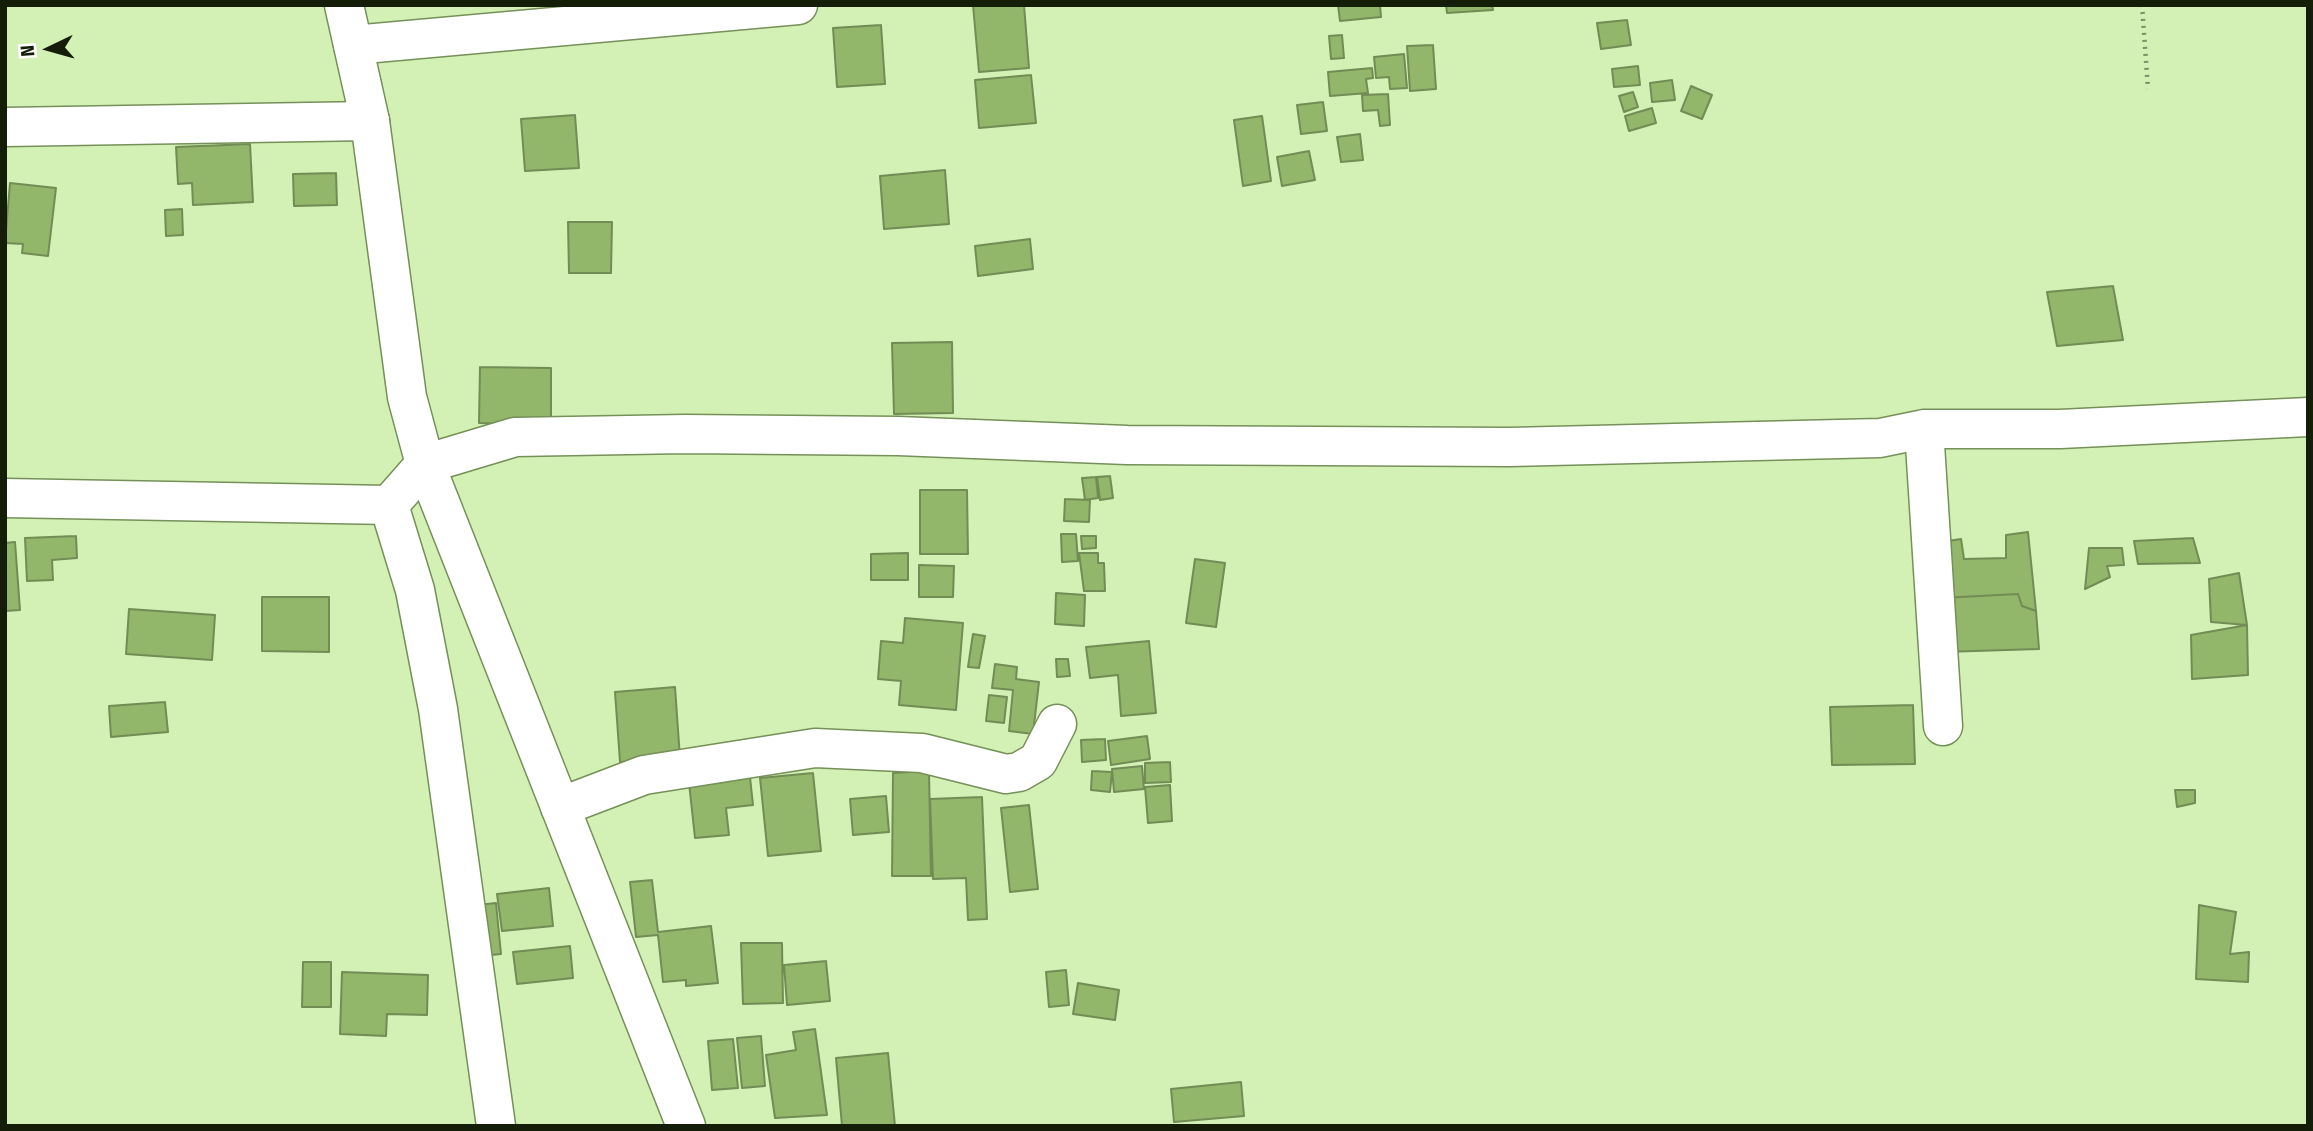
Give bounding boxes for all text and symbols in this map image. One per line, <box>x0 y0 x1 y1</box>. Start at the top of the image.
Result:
north arrow <box>14 14 84 84</box>
text: N <box>16 44 40 58</box>

